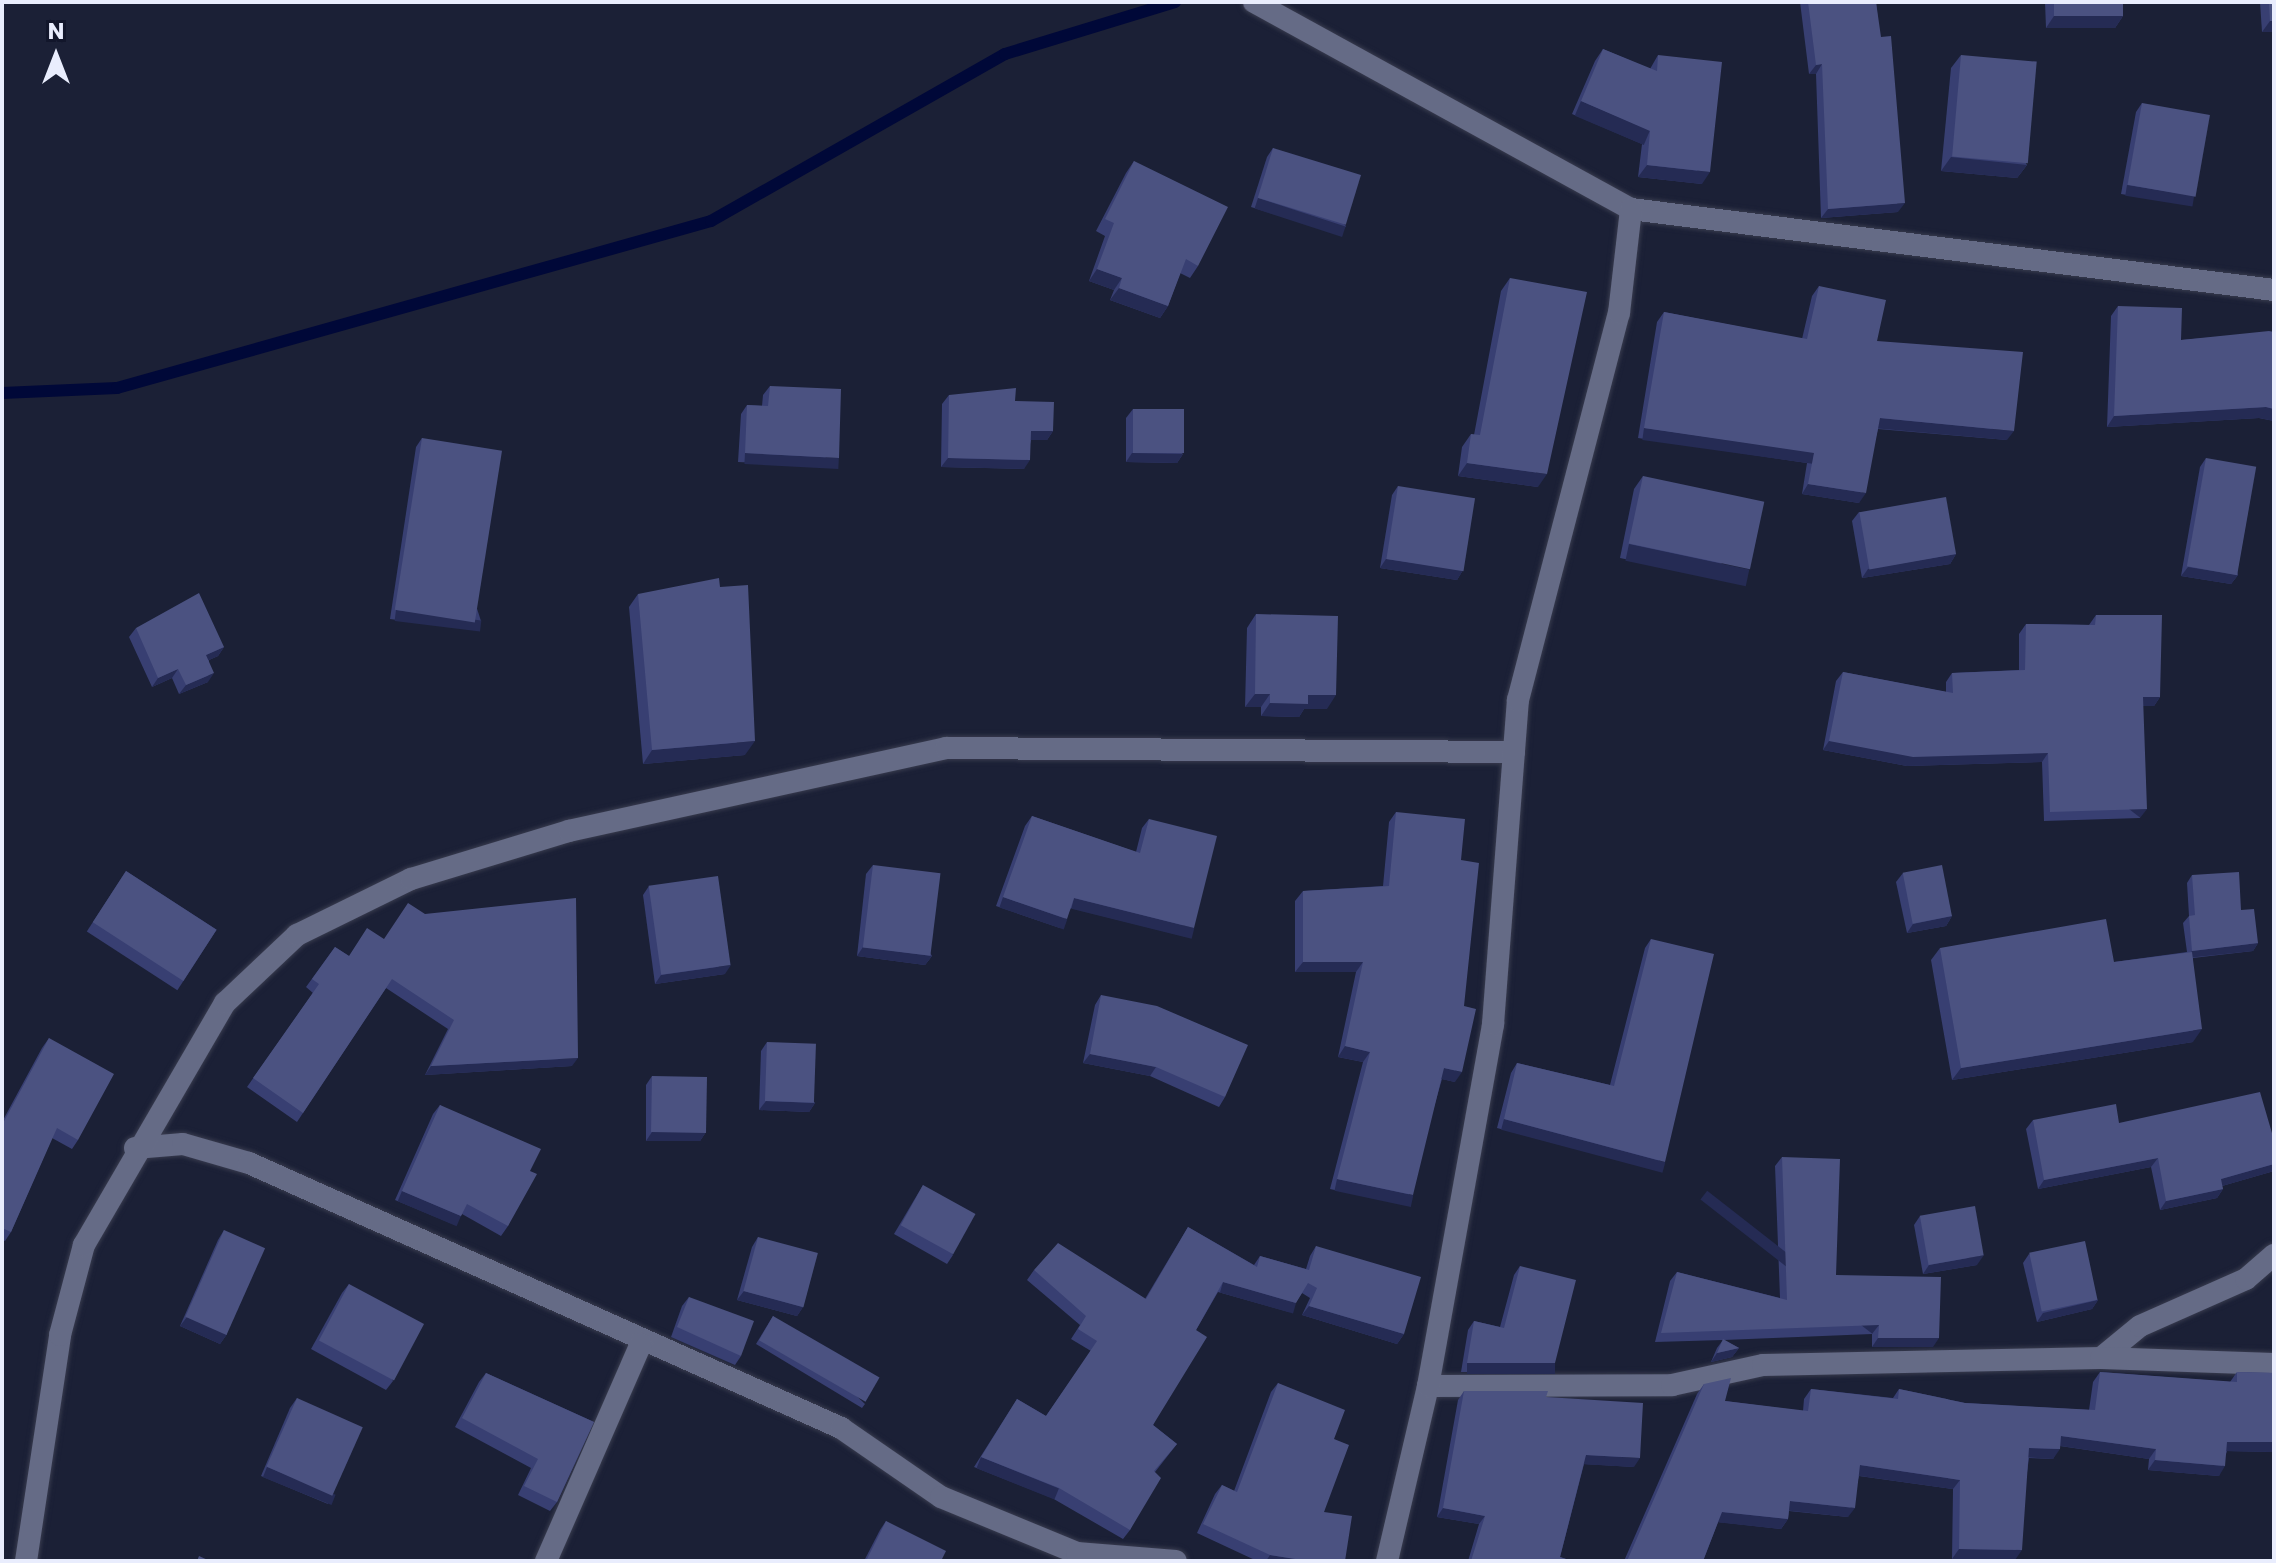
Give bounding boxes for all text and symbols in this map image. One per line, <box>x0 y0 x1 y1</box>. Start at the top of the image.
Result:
north arrow <box>16 16 96 96</box>
text: N <box>48 16 64 47</box>

